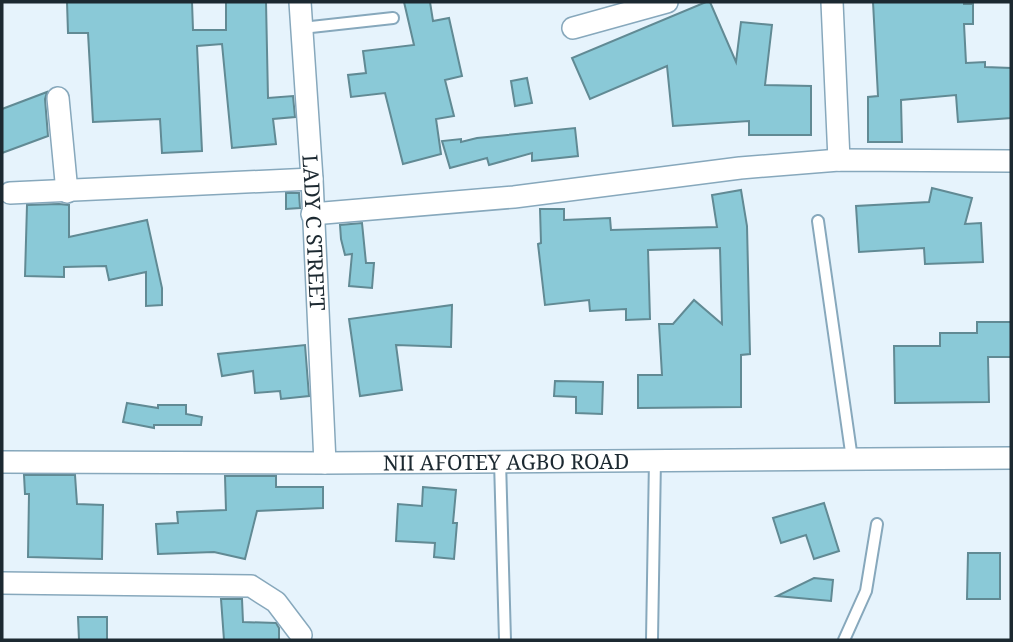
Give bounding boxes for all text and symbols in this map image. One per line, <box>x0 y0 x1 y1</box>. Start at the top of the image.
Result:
street label: LADY C STREET <box>296 154 332 311</box>
street label: NII AFOTEY AGBO ROAD <box>383 447 629 477</box>

